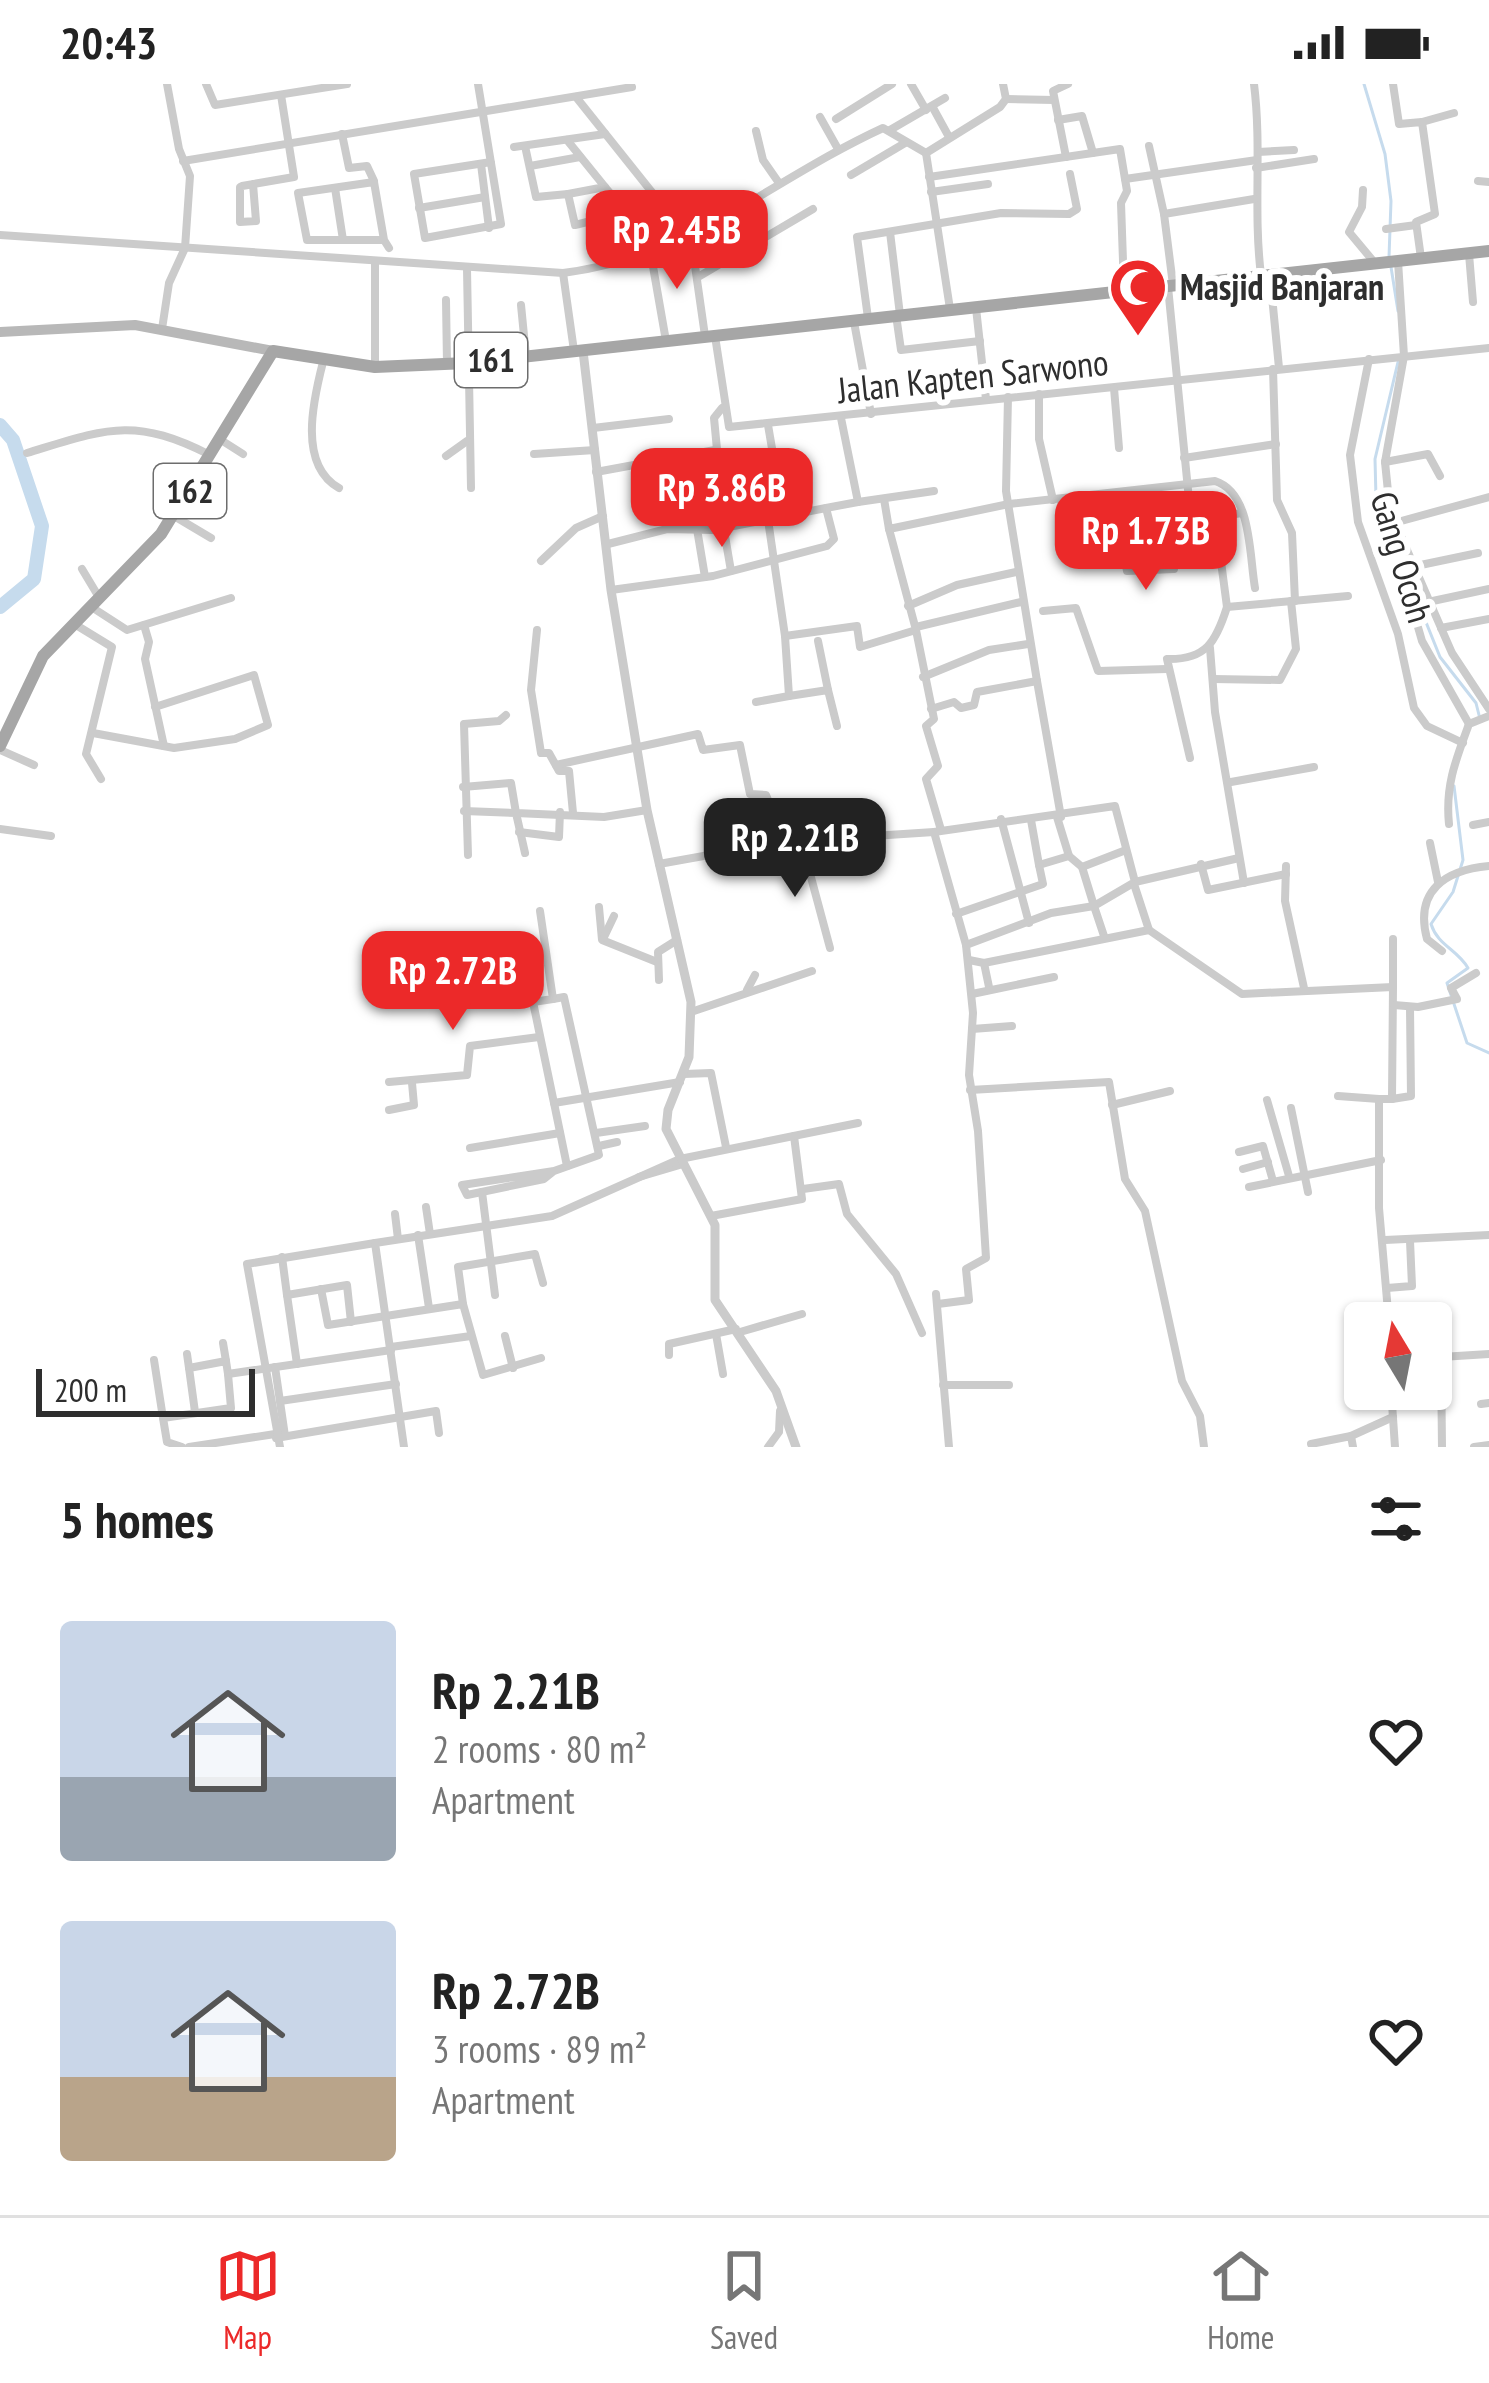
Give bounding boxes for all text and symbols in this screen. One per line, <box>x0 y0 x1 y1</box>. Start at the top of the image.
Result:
text: 20:43 <box>60 13 157 71</box>
pin: Rp 2.45B <box>553 190 801 292</box>
text: Rp 2.45B <box>613 203 741 254</box>
mosque icon: Masjid Banjaran <box>1107 256 1169 338</box>
place label: Masjid Banjaran <box>1180 263 1384 310</box>
road number: 161 <box>455 333 527 387</box>
street label: Jalan Kapten Sarwono <box>834 338 1111 413</box>
pin: Rp 3.86B <box>598 448 846 550</box>
text: Rp 3.86B <box>658 461 786 512</box>
road number: 162 <box>154 464 226 518</box>
street label: Gang Ocoh <box>1360 486 1445 628</box>
pin: Rp 1.73B <box>1022 491 1270 593</box>
text: Rp 1.73B <box>1082 504 1210 555</box>
pin: Rp 2.21B <box>671 798 919 900</box>
text: Rp 2.21B <box>731 811 859 862</box>
pin: Rp 2.72B <box>329 931 577 1033</box>
text: Rp 2.72B <box>389 944 517 995</box>
north arrow <box>1344 1302 1452 1410</box>
map controls <box>1344 1302 1452 1410</box>
scale bar <box>36 1363 255 1416</box>
text: 200 m <box>54 1368 127 1411</box>
text: 5 homes <box>60 1486 214 1552</box>
icon: filters <box>1363 1486 1429 1552</box>
text: Rp 2.21B <box>432 1657 600 1723</box>
icon: home <box>156 1669 300 1813</box>
icon: heart <box>1363 1708 1429 1774</box>
text: 2 rooms · 80 m² <box>432 1723 647 1774</box>
text: Apartment <box>432 1774 575 1825</box>
text: Rp 2.72B <box>432 1957 600 2023</box>
icon: home <box>156 1969 300 2113</box>
icon: heart <box>1363 2008 1429 2074</box>
text: 3 rooms · 89 m² <box>432 2023 647 2074</box>
text: Apartment <box>432 2074 575 2125</box>
tab: Map <box>215 2243 281 2358</box>
tab: Saved <box>710 2243 778 2358</box>
tab: Home <box>1207 2243 1274 2358</box>

